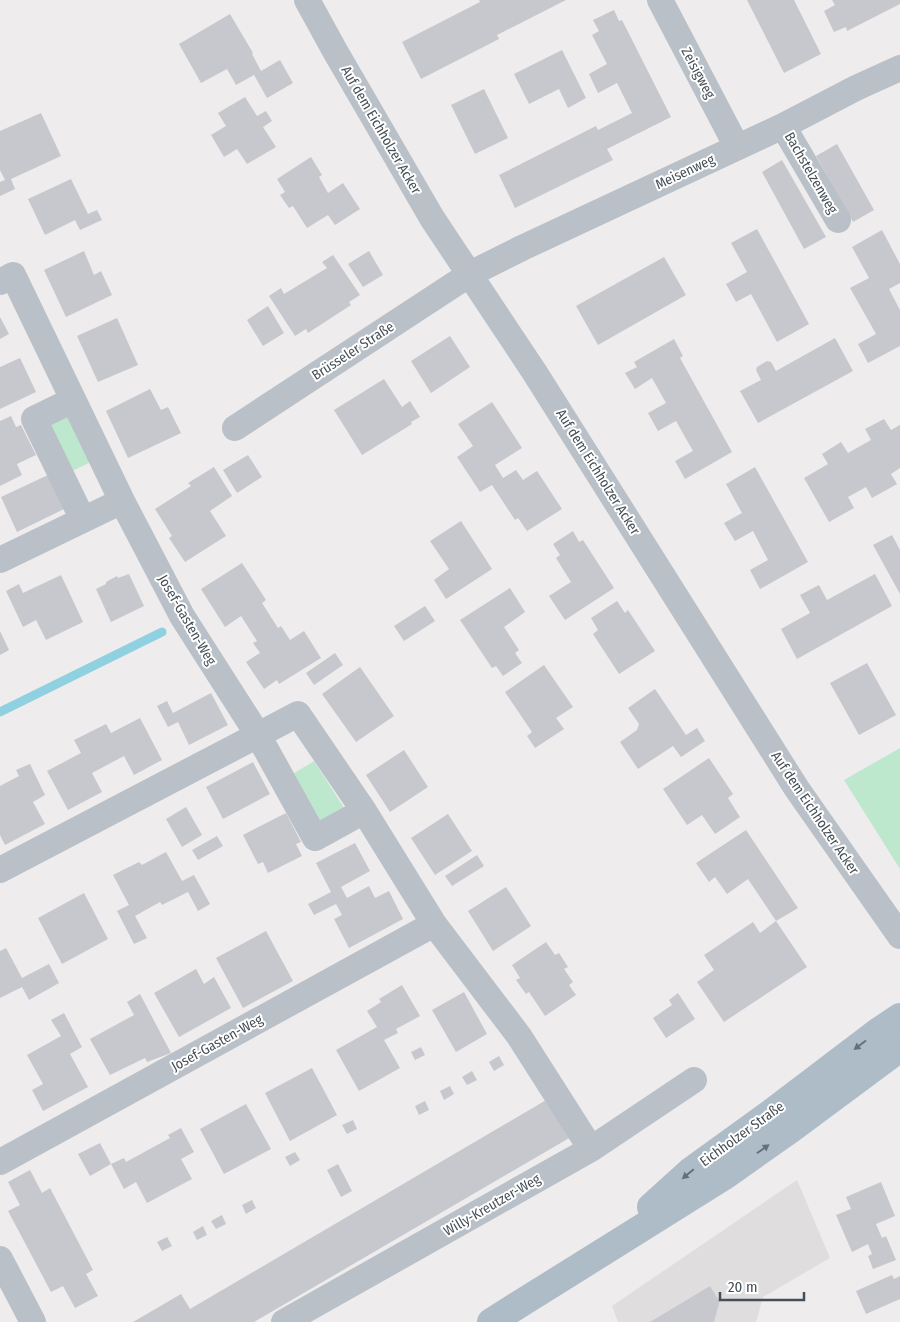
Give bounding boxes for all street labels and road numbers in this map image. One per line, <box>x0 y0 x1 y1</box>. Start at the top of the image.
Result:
street label: Zeisigweg <box>677 45 719 102</box>
street label: Auf dem Eichholzer Acker <box>337 63 425 197</box>
street label: Bachstelzenweg <box>781 129 841 217</box>
street label: Meisenweg <box>653 151 718 193</box>
street label: Brüsseler Straße <box>309 318 397 384</box>
street label: Auf dem Eichholzer Acker <box>552 406 644 538</box>
street label: Josef-Gasten-Weg <box>154 572 220 669</box>
street label: Auf dem Eichholzer Acker <box>767 748 863 878</box>
street label: Josef-Gasten-Weg <box>168 1011 266 1075</box>
street label: Eichholzer Straße <box>697 1098 787 1170</box>
street label: Willy-Kreutzer-Weg <box>441 1170 544 1240</box>

